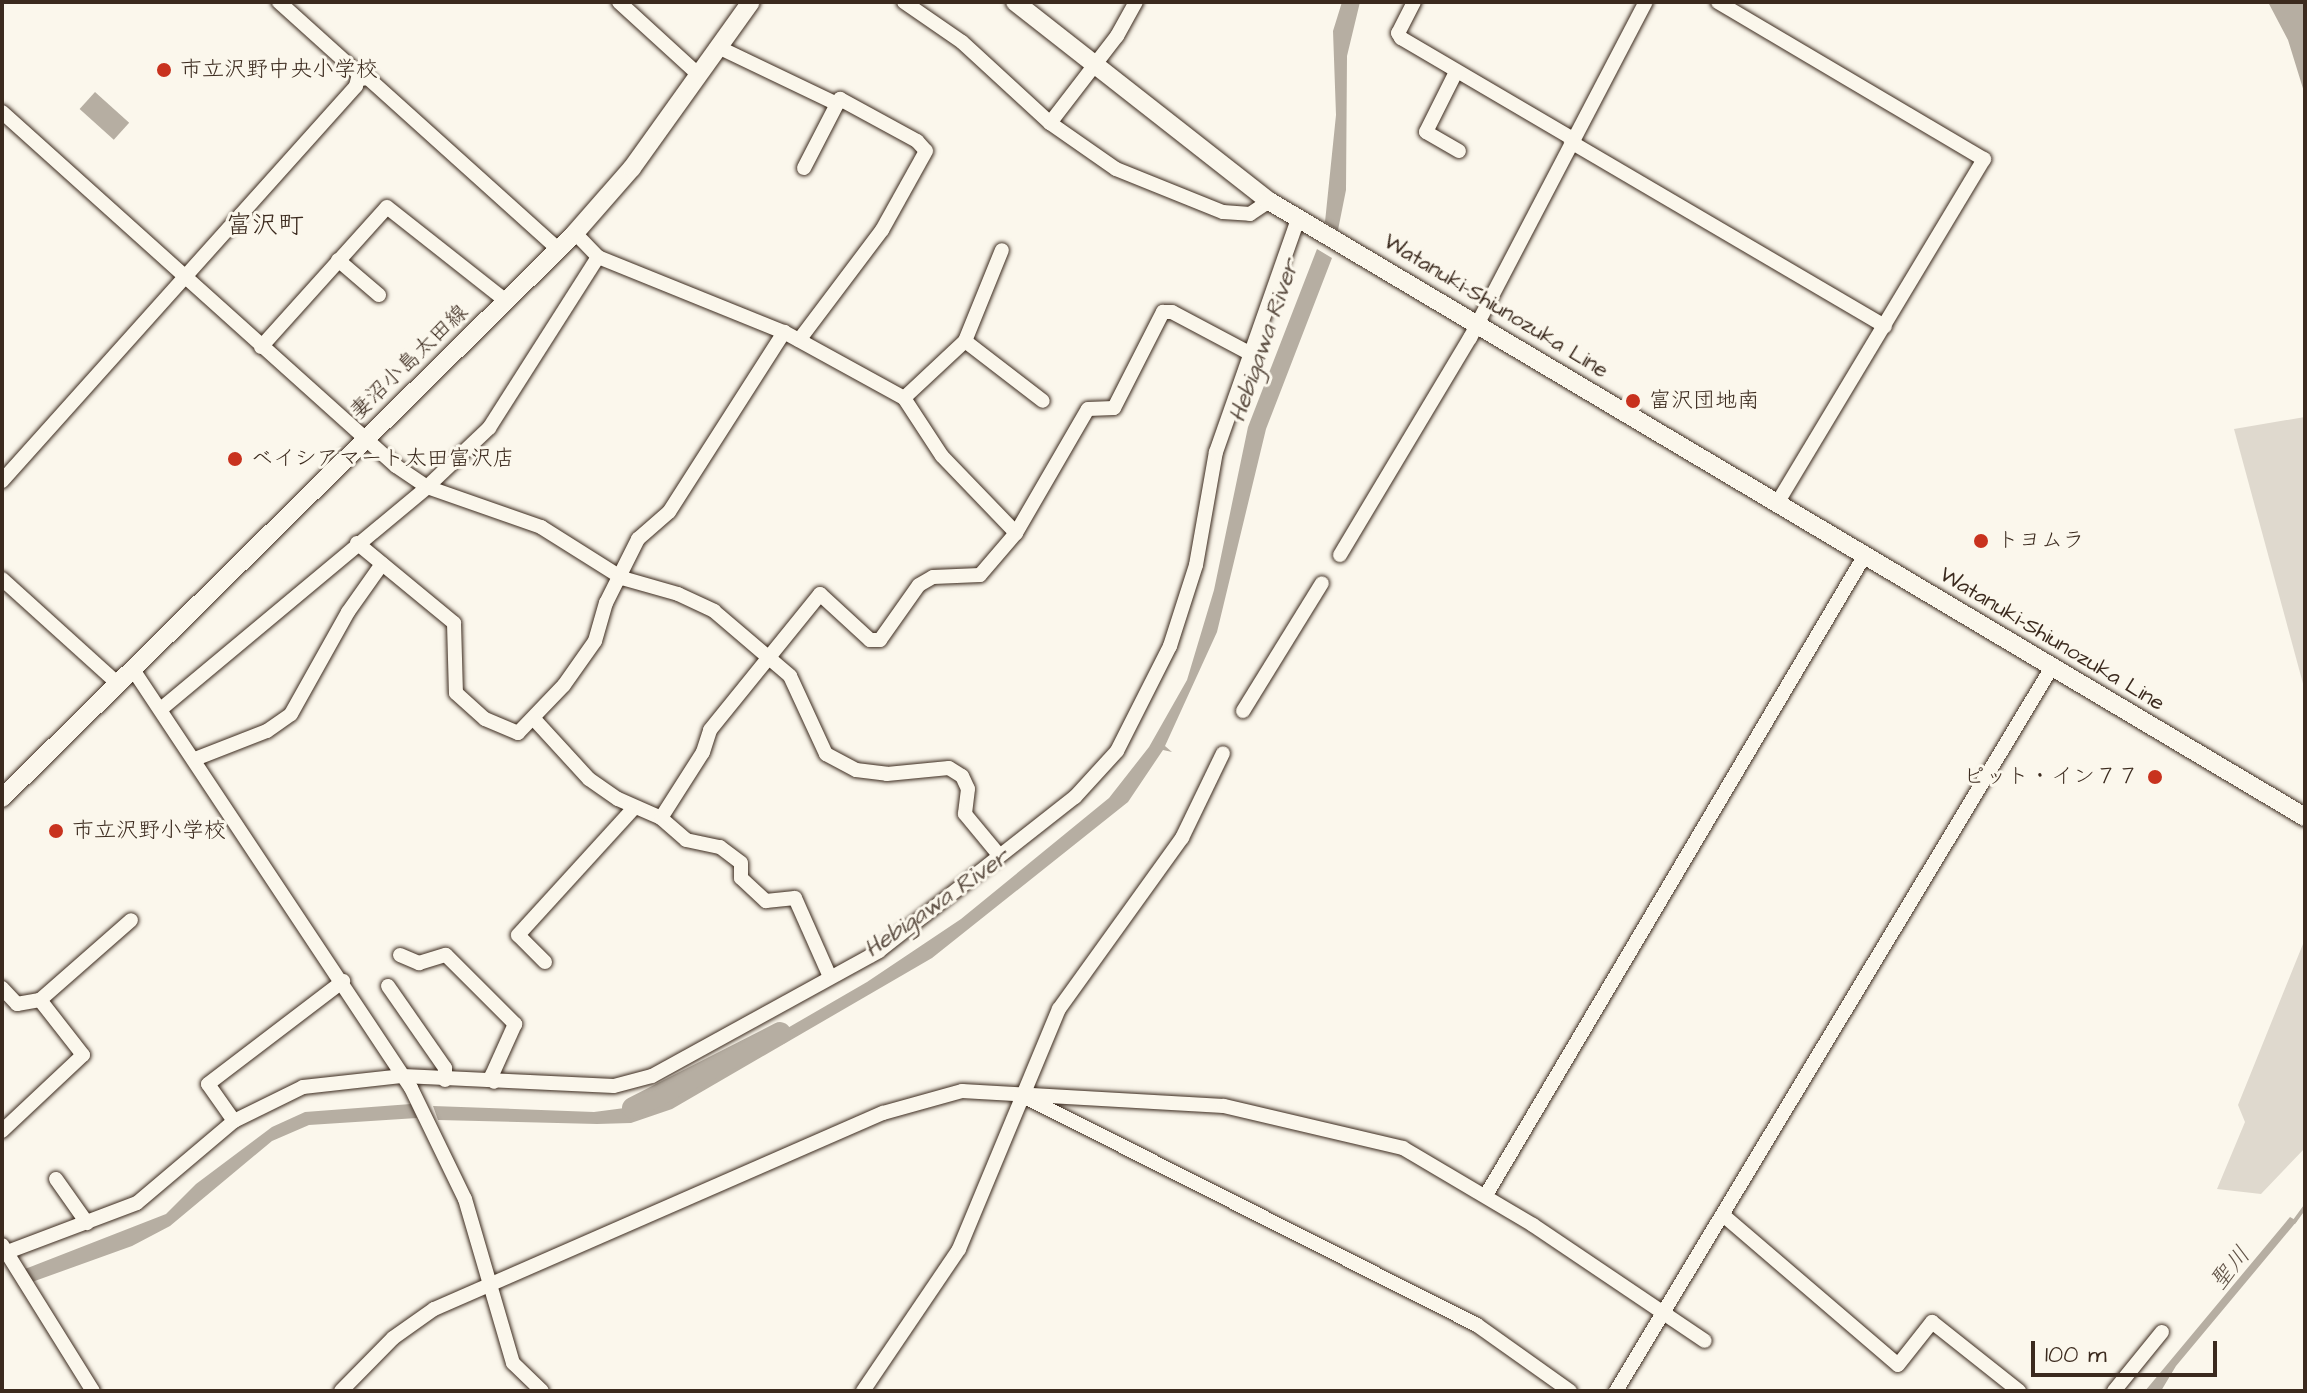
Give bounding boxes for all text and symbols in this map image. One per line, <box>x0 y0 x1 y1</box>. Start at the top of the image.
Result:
place label: 市立沢野中央小学校 <box>180 57 378 83</box>
marker: 市立沢野中央小学校 <box>155 61 173 79</box>
district label: 富沢町 <box>226 210 304 242</box>
street label: Watanuki-Shiunozuka Line <box>1379 228 1613 384</box>
water label: Hebigawa River <box>1224 256 1306 426</box>
street label: 妻沼小島太田線 <box>344 299 474 425</box>
place label: 富沢団地南 <box>1649 388 1759 414</box>
marker: 富沢団地南 <box>1624 392 1642 410</box>
place label: ベイシアマート太田富沢店 <box>251 446 515 472</box>
marker: ベイシアマート太田富沢店 <box>226 450 244 468</box>
place label: トヨムラ <box>1997 528 2085 554</box>
marker: トヨムラ <box>1972 532 1990 550</box>
street label: Watanuki-Shiunozuka Line <box>1935 561 2169 717</box>
place label: ピット・イン７７ <box>1963 764 2139 790</box>
marker: ピット・イン７７ <box>2146 768 2164 786</box>
place label: 市立沢野小学校 <box>72 818 226 844</box>
marker: 市立沢野小学校 <box>47 822 65 840</box>
water label: Hebigawa River <box>859 843 1015 965</box>
water label: 聖川 <box>2205 1241 2257 1297</box>
scale bar <box>2035 1325 2221 1375</box>
text: 100 m <box>2045 1338 2107 1372</box>

